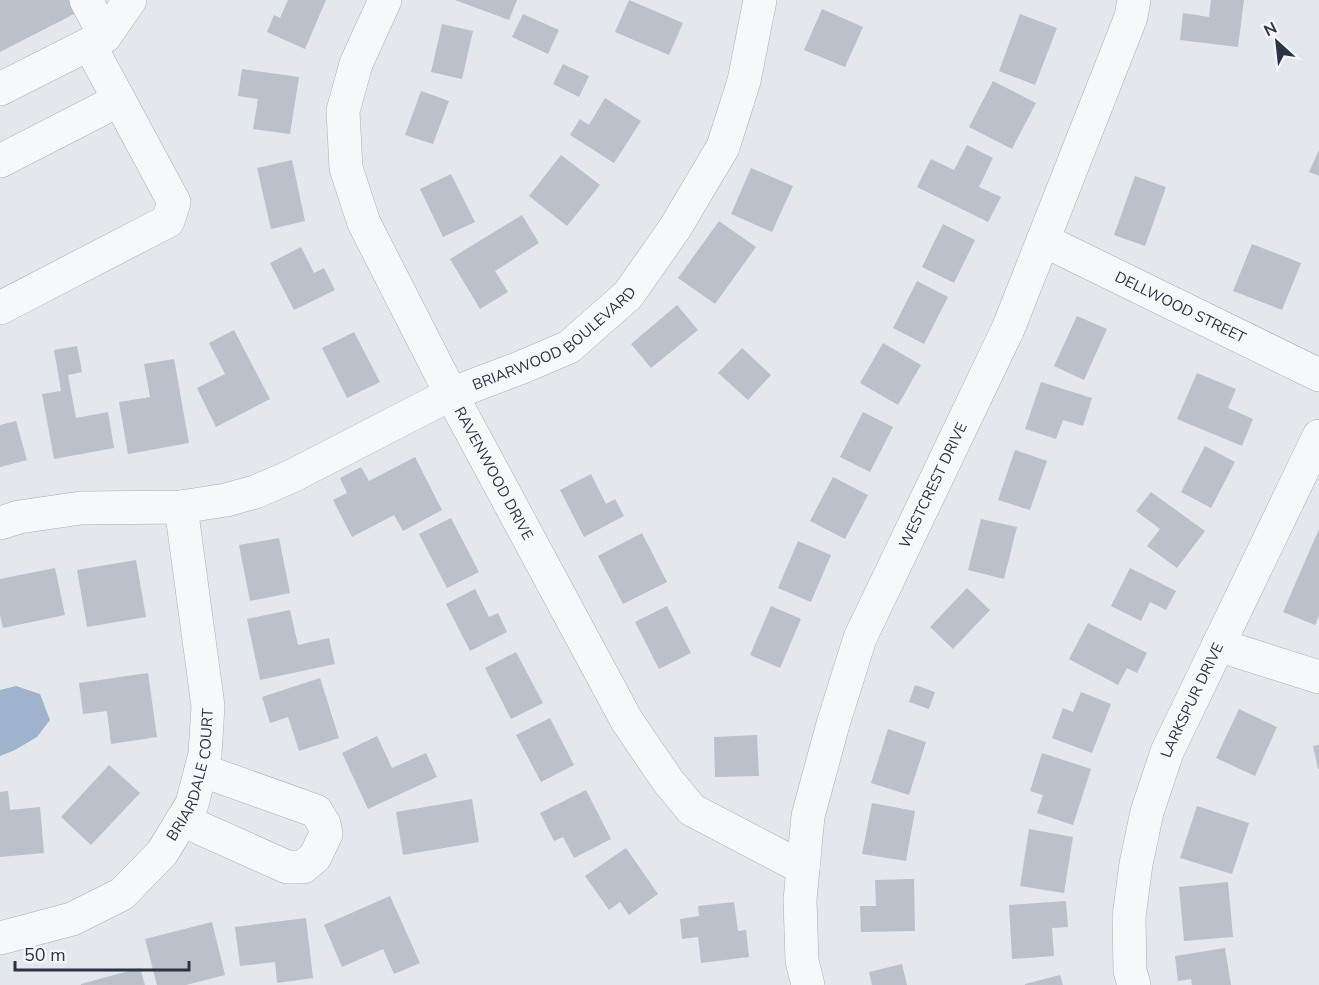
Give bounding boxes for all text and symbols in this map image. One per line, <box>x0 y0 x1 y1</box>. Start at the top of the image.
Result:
north arrow <box>1247 12 1307 72</box>
text: N <box>1260 17 1281 42</box>
street label: DELLWOOD STREET <box>1112 267 1249 348</box>
street label: BRIARWOOD BOULEVARD <box>469 283 641 395</box>
street label: RAVENWOOD DRIVE <box>450 403 538 544</box>
street label: WESTCREST DRIVE <box>894 419 972 551</box>
street label: LARKSPUR DRIVE <box>1156 639 1228 760</box>
street label: BRIARDALE COURT <box>162 708 218 845</box>
scale bar <box>15 934 189 972</box>
text: 50 m <box>24 943 66 967</box>

